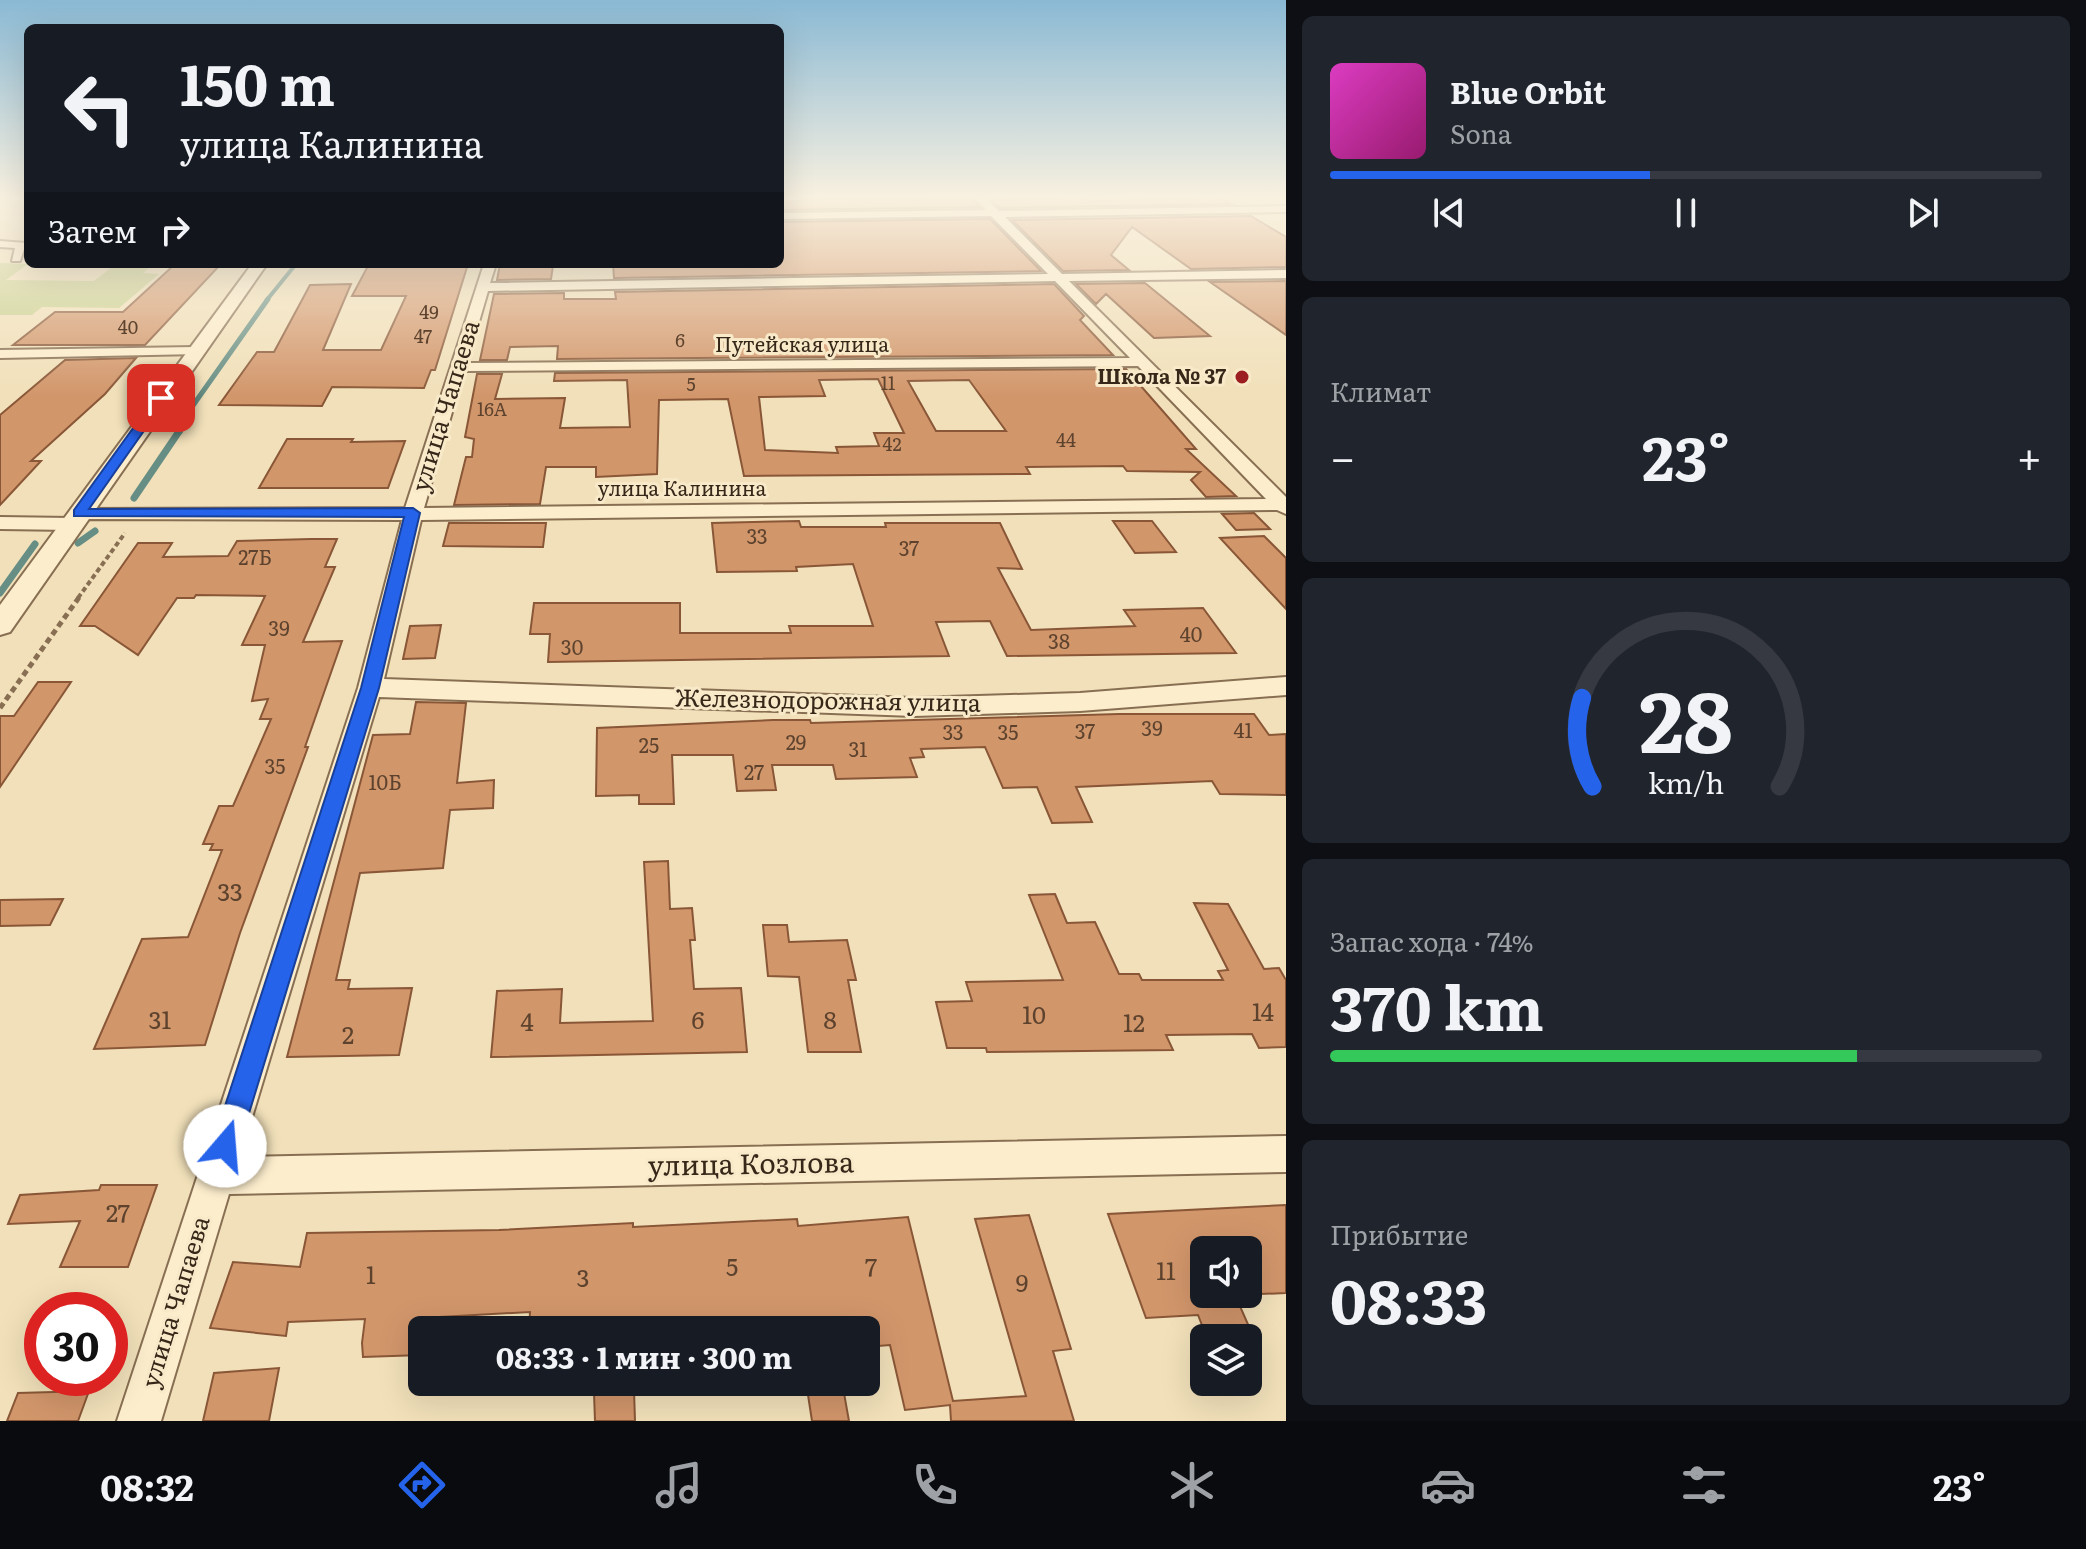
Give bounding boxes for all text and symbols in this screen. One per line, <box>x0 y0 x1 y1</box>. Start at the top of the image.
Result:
text: 150 m <box>180 40 335 123</box>
icon: left <box>48 56 152 160</box>
text: Blue Orbit <box>1450 69 1606 113</box>
text: Sona <box>1450 113 1512 152</box>
text: улица Калинина <box>180 116 483 169</box>
icon: previous <box>1427 191 1471 235</box>
icon: pause <box>1664 191 1708 235</box>
icon: next <box>1901 191 1945 235</box>
text: Затем <box>48 208 137 252</box>
icon: right <box>153 208 197 252</box>
house number: 49 <box>419 298 439 325</box>
house number: 40 <box>118 313 138 340</box>
street label: улица Чапаева <box>401 315 486 495</box>
house number: 47 <box>414 322 432 349</box>
house number: 6 <box>675 326 685 353</box>
street label: Путейская улица <box>715 328 889 358</box>
place label: Школа № 37 <box>1097 360 1226 390</box>
pin <box>127 364 195 432</box>
marker: Школа № 37 <box>1233 368 1251 386</box>
house number: 11 <box>881 369 895 396</box>
house number: 5 <box>686 370 696 397</box>
text: Климат <box>1330 371 1431 410</box>
icon: arrive <box>139 376 183 420</box>
house number: 16А <box>477 395 507 422</box>
text: 23° <box>1642 410 1730 499</box>
text: − <box>1330 422 1356 488</box>
text: + <box>2016 422 2042 488</box>
house number: 44 <box>1056 426 1076 453</box>
house number: 42 <box>882 430 902 457</box>
street label: улица Калинина <box>598 472 766 502</box>
house number: 33 <box>746 520 768 550</box>
house number: 37 <box>899 532 919 562</box>
house number: 27Б <box>238 541 272 571</box>
house number: 39 <box>268 612 290 642</box>
house number: 40 <box>1180 618 1202 648</box>
house number: 38 <box>1048 625 1070 655</box>
house number: 30 <box>561 631 583 661</box>
text: 28 <box>1639 654 1733 778</box>
street label: Железнодорожная улица <box>675 678 981 719</box>
house number: 39 <box>1141 712 1163 742</box>
house number: 41 <box>1233 714 1253 744</box>
house number: 37 <box>1075 715 1095 745</box>
house number: 33 <box>942 716 964 746</box>
house number: 35 <box>998 716 1018 746</box>
house number: 29 <box>786 726 806 756</box>
house number: 25 <box>639 729 659 759</box>
house number: 31 <box>849 733 867 763</box>
house number: 35 <box>265 750 285 780</box>
house number: 27 <box>744 756 764 786</box>
text: km/h <box>1648 760 1724 803</box>
house number: 10Б <box>368 766 402 796</box>
house number: 33 <box>217 873 243 908</box>
text: Запас хода · 74% <box>1330 921 1534 960</box>
text: 370 km <box>1330 960 1544 1049</box>
house number: 14 <box>1252 993 1274 1028</box>
house number: 10 <box>1022 996 1046 1031</box>
house number: 31 <box>149 1001 172 1036</box>
house number: 6 <box>692 1001 705 1036</box>
house number: 8 <box>823 1001 837 1036</box>
house number: 4 <box>520 1003 534 1038</box>
house number: 12 <box>1123 1004 1145 1039</box>
house number: 2 <box>342 1016 354 1051</box>
position arrow <box>183 1104 267 1188</box>
street label: улица Козлова <box>647 1139 855 1185</box>
house number: 27 <box>106 1194 130 1229</box>
street label: улица Чапаева <box>131 1211 216 1391</box>
text: Прибытие <box>1330 1214 1468 1253</box>
map controls <box>1190 1236 1262 1396</box>
button: sound <box>1190 1236 1262 1308</box>
house number: 5 <box>726 1248 738 1283</box>
house number: 7 <box>865 1248 877 1283</box>
house number: 11 <box>1156 1252 1176 1287</box>
text: 08:33 <box>1330 1253 1487 1342</box>
house number: 1 <box>366 1256 376 1291</box>
house number: 3 <box>576 1259 590 1294</box>
house number: 9 <box>1016 1264 1028 1299</box>
speed limit sign: 30 <box>24 1292 128 1396</box>
button: layers <box>1190 1324 1262 1396</box>
text: 08:33 · 1 мин · 300 m <box>496 1334 792 1378</box>
icon: directions <box>394 1457 450 1513</box>
icon: music <box>651 1457 707 1513</box>
icon: phone <box>907 1457 963 1513</box>
icon: climate <box>1164 1457 1220 1513</box>
icon: car <box>1420 1457 1476 1513</box>
icon: filters <box>1676 1457 1732 1513</box>
text: 08:32 <box>100 1459 194 1512</box>
text: 23° <box>1933 1459 1986 1512</box>

